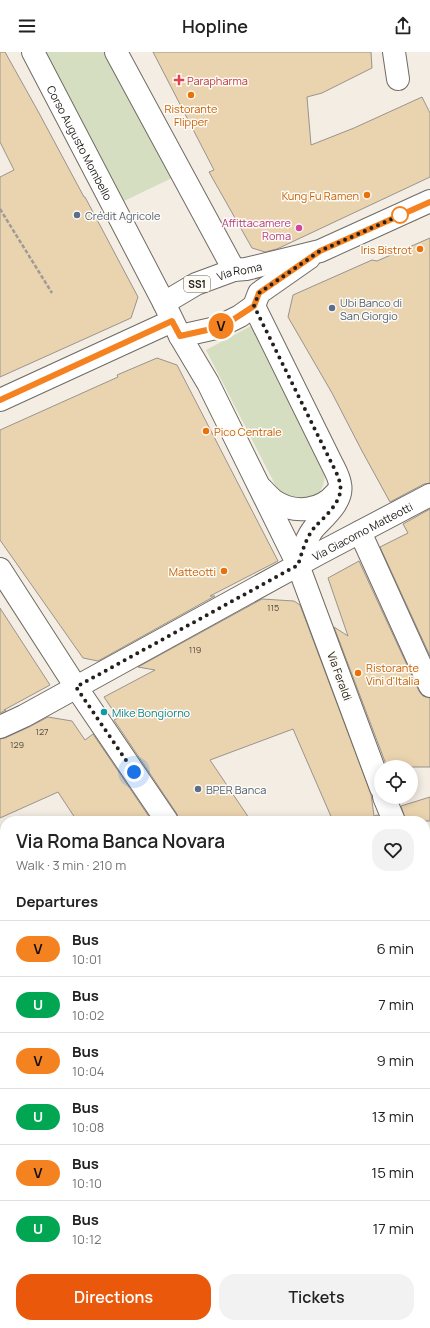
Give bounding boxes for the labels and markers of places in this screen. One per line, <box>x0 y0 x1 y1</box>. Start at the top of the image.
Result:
place label: Parapharma <box>187 73 248 88</box>
marker: Parapharma <box>174 75 184 85</box>
marker: Ristorante Flipper <box>186 90 196 100</box>
place label: Ristorante Flipper <box>165 101 218 129</box>
place label: Kung Fu Ramen <box>282 188 359 203</box>
marker: Kung Fu Ramen <box>362 190 372 200</box>
unlabelled marker <box>391 206 409 224</box>
place label: Crédit Agricole <box>85 208 161 223</box>
marker: Crédit Agricole <box>72 210 82 220</box>
place label: Affittacamere Roma <box>222 215 292 243</box>
marker: Affittacamere Roma <box>294 223 304 233</box>
place label: Iris Bistrot <box>361 242 412 257</box>
marker: Iris Bistrot <box>415 244 425 254</box>
place label: Ubi Banco di San Giorgio <box>340 295 402 323</box>
marker: Ubi Banco di San Giorgio <box>327 303 337 313</box>
place label: Pico Centrale <box>214 424 282 439</box>
marker: Pico Centrale <box>201 426 211 436</box>
place label: Matteotti <box>169 564 216 579</box>
marker: Matteotti <box>219 566 229 576</box>
place label: Ristorante Vini d'Italia <box>366 660 420 688</box>
marker: Ristorante Vini d'Italia <box>353 668 363 678</box>
place label: Mike Bongiorno <box>112 705 191 720</box>
marker: Mike Bongiorno <box>99 707 109 717</box>
place label: BPER Banca <box>206 782 266 797</box>
marker: BPER Banca <box>193 784 203 794</box>

